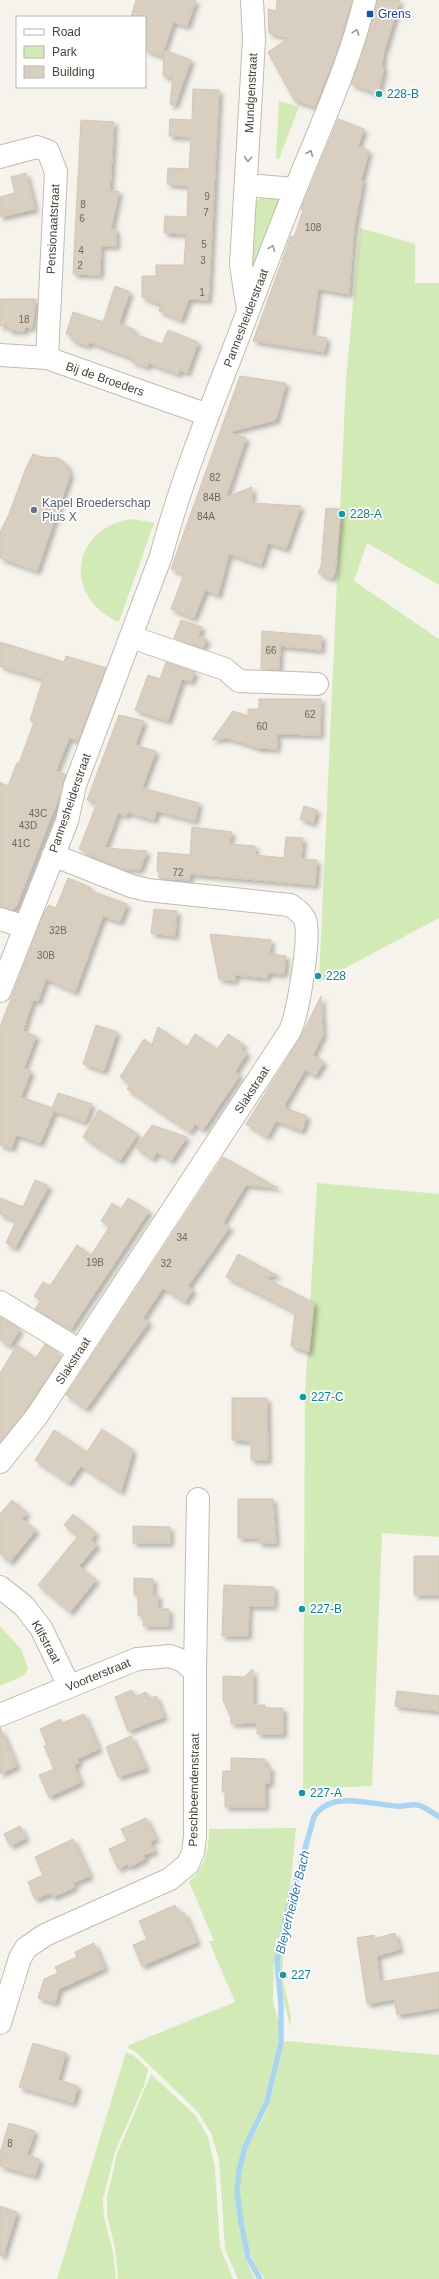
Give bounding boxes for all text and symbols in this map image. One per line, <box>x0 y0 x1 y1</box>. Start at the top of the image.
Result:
place label: Grens <box>378 7 411 21</box>
marker: Grens <box>365 9 375 19</box>
legend <box>16 16 146 88</box>
text: Road <box>52 25 81 39</box>
one-way arrow <box>351 29 360 36</box>
text: Park <box>52 45 78 59</box>
street label: Mundgenstraat <box>242 52 260 133</box>
text: Building <box>52 65 95 79</box>
place label: 228-B <box>387 87 419 101</box>
marker: 228-B <box>374 89 384 99</box>
one-way arrow <box>306 150 314 157</box>
one-way arrow <box>243 156 252 162</box>
street label: Pensionaatstraat <box>44 183 62 274</box>
house number: 9 <box>204 191 210 202</box>
house number: 8 <box>80 199 86 210</box>
house number: 7 <box>203 207 209 218</box>
house number: 6 <box>79 213 85 224</box>
house number: 108 <box>305 222 322 233</box>
house number: 5 <box>201 239 207 250</box>
house number: 4 <box>78 245 84 256</box>
one-way arrow <box>268 245 276 252</box>
house number: 3 <box>200 255 206 266</box>
house number: 2 <box>77 260 83 271</box>
street label: Pannesheiderstraat <box>221 266 271 369</box>
house number: 1 <box>199 287 205 298</box>
house number: 18 <box>18 314 30 325</box>
street label: Bij de Broeders <box>64 359 146 399</box>
house number: 82 <box>209 472 221 483</box>
house number: 84B <box>203 492 221 503</box>
place label: Kapel Broederschap Pius X <box>42 496 151 524</box>
marker: Kapel Broederschap Pius X <box>29 505 39 515</box>
place label: 228-A <box>350 507 382 521</box>
marker: 228-A <box>337 509 347 519</box>
house number: 84A <box>197 511 215 522</box>
house number: 66 <box>265 645 277 656</box>
house number: 62 <box>304 709 316 720</box>
house number: 60 <box>256 721 268 732</box>
street label: Pannesheiderstraat <box>46 751 94 854</box>
house number: 43C <box>29 808 47 819</box>
house number: 43D <box>19 820 37 831</box>
house number: 41C <box>12 838 30 849</box>
house number: 72 <box>172 867 184 878</box>
house number: 32B <box>49 925 67 936</box>
house number: 30B <box>37 950 55 961</box>
place label: 228 <box>326 969 346 983</box>
marker: 228 <box>313 971 323 981</box>
street label: Slakstraat <box>232 1063 273 1116</box>
house number: 34 <box>176 1232 188 1243</box>
house number: 19B <box>86 1257 104 1268</box>
house number: 32 <box>160 1258 172 1269</box>
street label: Slakstraat <box>53 1334 94 1387</box>
place label: 227-C <box>311 1390 344 1404</box>
marker: 227-C <box>298 1392 308 1402</box>
place label: 227-B <box>310 1602 342 1616</box>
marker: 227-B <box>297 1604 307 1614</box>
street label: Klifstraat <box>29 1618 64 1666</box>
street label: Voorterstraat <box>64 1655 133 1694</box>
street label: Peschbeemdenstraat <box>186 1733 202 1847</box>
place label: 227-A <box>310 1786 342 1800</box>
marker: 227-A <box>297 1788 307 1798</box>
water label: Bleyerheider Bach <box>272 1849 313 1955</box>
place label: 227 <box>291 1968 311 1982</box>
marker: 227 <box>278 1970 288 1980</box>
house number: 8 <box>7 2138 13 2149</box>

